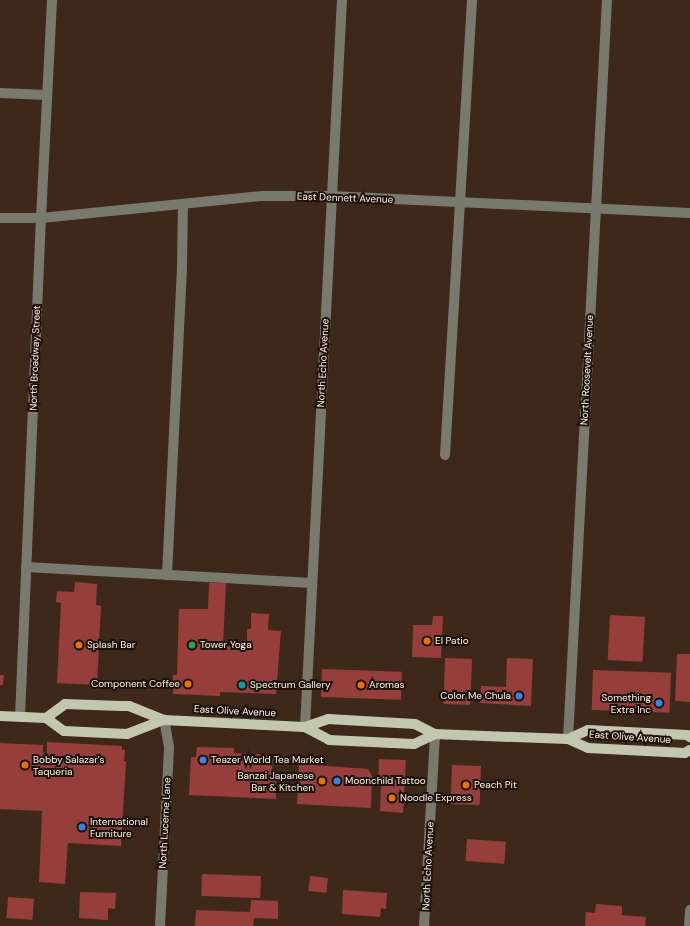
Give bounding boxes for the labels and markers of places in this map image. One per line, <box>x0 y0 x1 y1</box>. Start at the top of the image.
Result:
place label: El Patio <box>435 635 469 647</box>
marker: El Patio <box>422 636 432 646</box>
place label: Splash Bar <box>87 639 135 651</box>
place label: Tower Yoga <box>200 639 252 651</box>
marker: Splash Bar <box>74 640 84 650</box>
marker: Tower Yoga <box>187 640 197 650</box>
place label: Component Coffee <box>91 678 180 690</box>
marker: Component Coffee <box>183 679 193 689</box>
place label: Spectrum Gallery <box>250 679 331 691</box>
place label: Aromas <box>369 679 404 691</box>
marker: Spectrum Gallery <box>237 680 247 690</box>
marker: Aromas <box>356 680 366 690</box>
place label: Color Me Chula <box>440 690 511 702</box>
marker: Color Me Chula <box>514 691 524 701</box>
place label: Something Extra Inc <box>601 691 651 714</box>
marker: Something Extra Inc <box>654 698 664 708</box>
place label: Bobby Salazar's Taqueria <box>33 753 105 776</box>
place label: Teazer World Tea Market <box>211 754 324 766</box>
marker: Teazer World Tea Market <box>198 755 208 765</box>
marker: Bobby Salazar's Taqueria <box>20 760 30 770</box>
place label: Banzai Japanese Bar & Kitchen <box>237 769 314 792</box>
place label: Moonchild Tattoo <box>345 775 426 787</box>
marker: Banzai Japanese Bar & Kitchen <box>317 776 327 786</box>
marker: Moonchild Tattoo <box>332 776 342 786</box>
place label: Peach Pit <box>474 779 517 791</box>
marker: Peach Pit <box>461 780 471 790</box>
place label: Noodle Express <box>400 792 472 804</box>
marker: Noodle Express <box>387 793 397 803</box>
place label: International Furniture <box>90 815 148 838</box>
marker: International Furniture <box>77 822 87 832</box>

